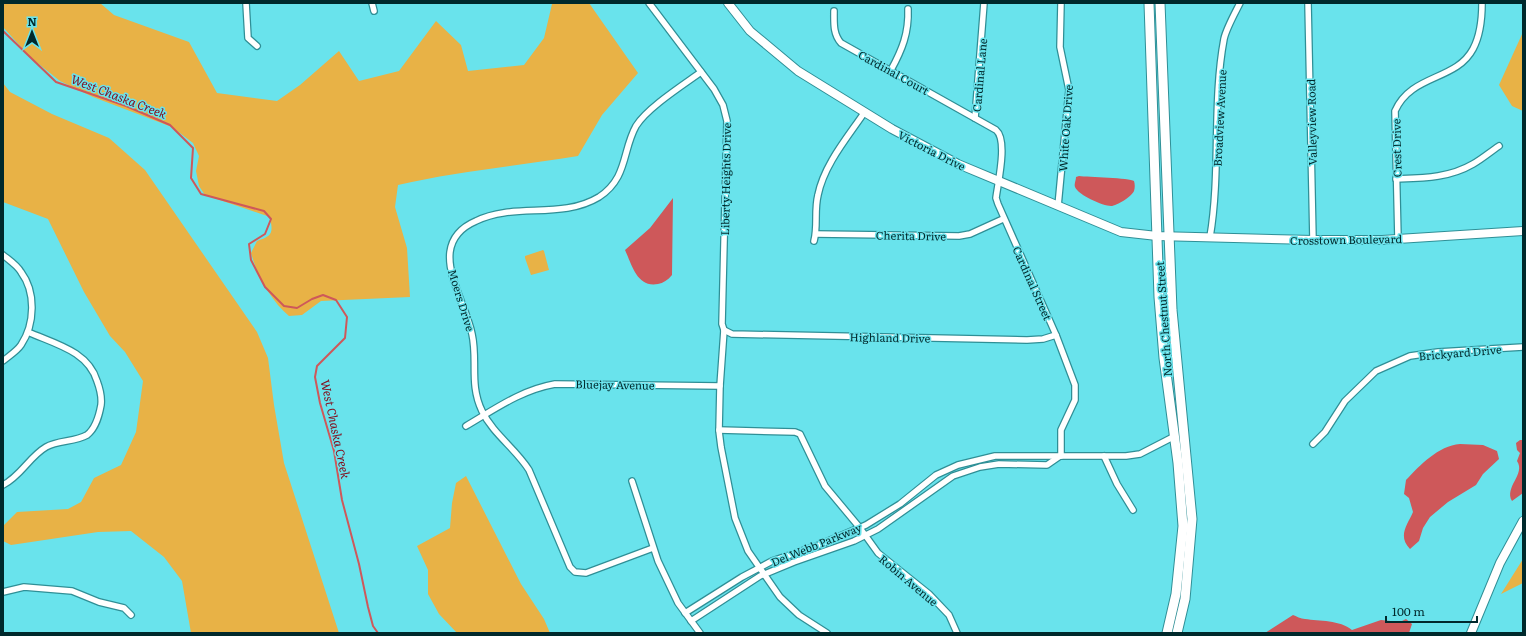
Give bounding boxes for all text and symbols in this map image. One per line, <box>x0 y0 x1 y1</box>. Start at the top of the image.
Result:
north arrow <box>12 12 52 52</box>
text: N <box>27 13 37 29</box>
street label: Cardinal Lane <box>968 37 990 112</box>
street label: Cardinal Court <box>856 46 933 98</box>
street label: Broadview Avenue <box>1208 69 1230 167</box>
water label: West Chaska Creek <box>69 70 170 123</box>
street label: Valleyview Road <box>1302 78 1320 165</box>
street label: White Oak Drive <box>1054 84 1076 172</box>
street label: Crest Drive <box>1387 118 1405 178</box>
street label: Liberty Heights Drive <box>716 122 734 235</box>
street label: Victoria Drive <box>896 126 969 174</box>
street label: Cherita Drive <box>876 226 947 244</box>
street label: Crosstown Boulevard <box>1290 230 1403 248</box>
street label: Cardinal Street <box>1010 243 1057 323</box>
street label: North Chestnut Street <box>1151 260 1175 377</box>
street label: Moers Drive <box>445 267 479 333</box>
street label: Highland Drive <box>849 328 931 346</box>
street label: Brickyard Drive <box>1418 340 1502 364</box>
street label: Bluejay Avenue <box>575 375 655 393</box>
water label: West Chaska Creek <box>317 378 355 481</box>
street label: Del Webb Parkway <box>768 518 864 569</box>
street label: Robin Avenue <box>876 551 942 610</box>
scale bar <box>1386 598 1477 624</box>
text: 100 m <box>1392 602 1425 620</box>

